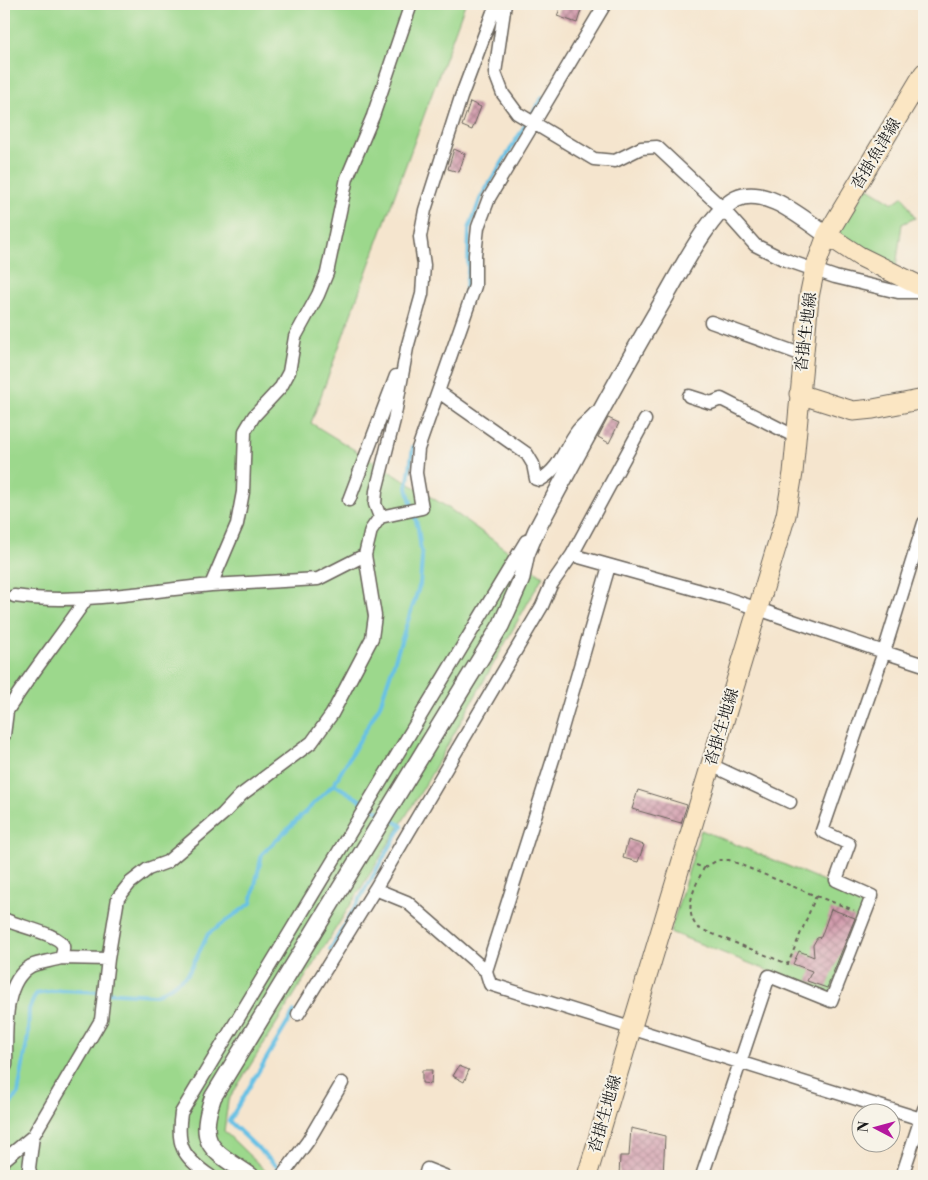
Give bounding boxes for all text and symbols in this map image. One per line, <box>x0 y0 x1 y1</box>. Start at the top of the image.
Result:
street label: 沓掛魚津線 <box>847 115 905 193</box>
street label: 沓掛生地線 <box>791 291 821 373</box>
street label: 沓掛生地線 <box>701 686 743 768</box>
street label: 沓掛生地線 <box>584 1073 626 1155</box>
north arrow <box>850 1102 900 1152</box>
text: N <box>855 1120 874 1133</box>

